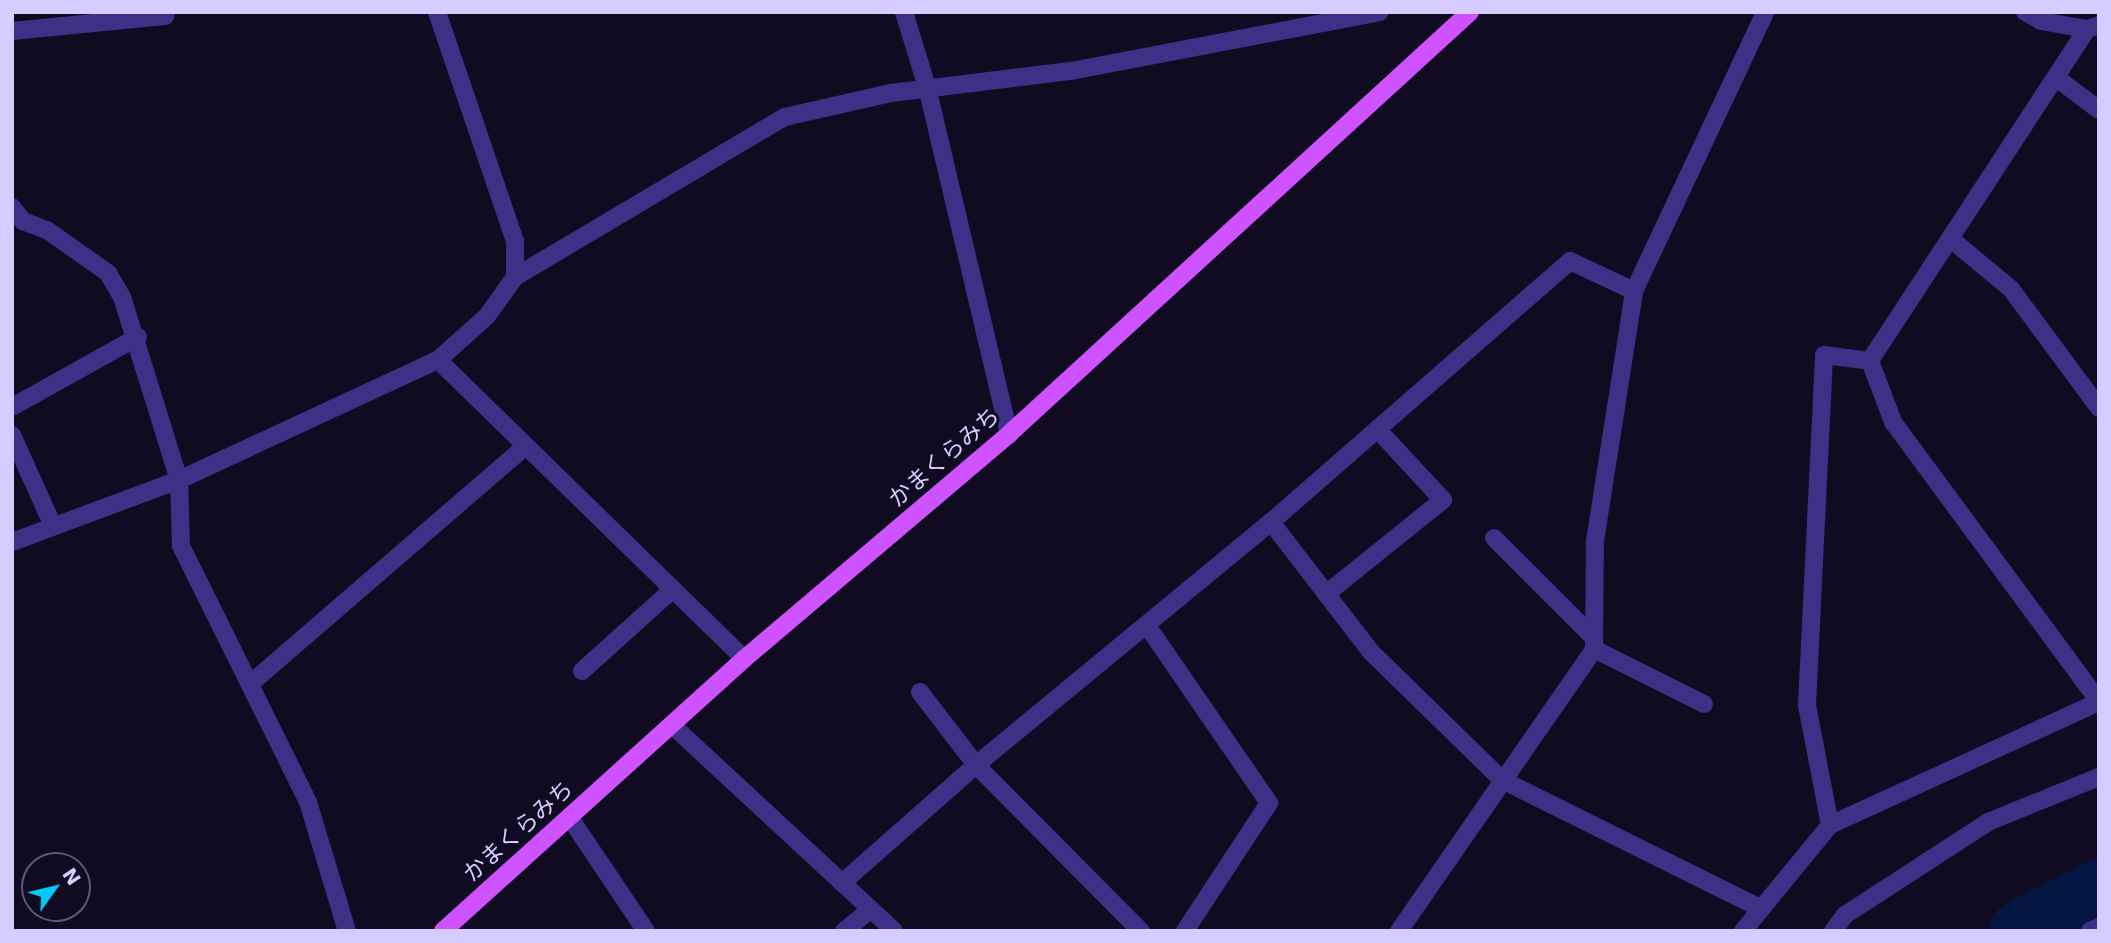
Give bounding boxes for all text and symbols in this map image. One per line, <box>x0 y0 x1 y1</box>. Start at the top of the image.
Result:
street label: かまくらみち <box>883 401 1005 513</box>
street label: かまくらみち <box>457 775 579 887</box>
north arrow <box>21 852 91 922</box>
text: N <box>58 864 85 889</box>

